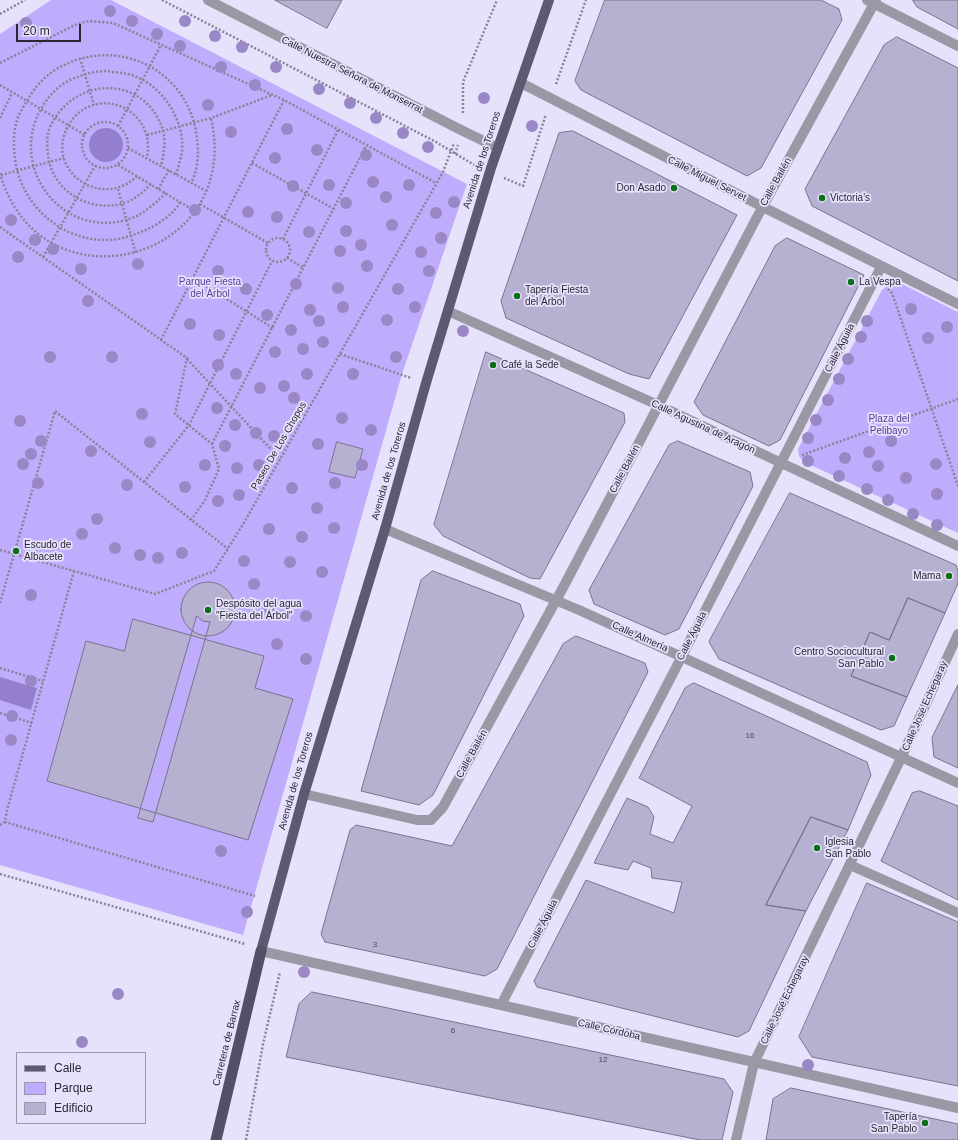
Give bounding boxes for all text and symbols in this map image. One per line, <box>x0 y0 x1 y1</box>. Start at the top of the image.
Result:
scale bar <box>18 16 83 42</box>
text: 20 m <box>23 24 50 38</box>
street label: Calle Nuestra Señora de Monserrat <box>279 34 425 116</box>
street label: Avenida de los Toreros <box>461 110 503 210</box>
street label: Calle Miguel Servet <box>666 154 748 204</box>
street label: Calle Bailén <box>758 156 794 208</box>
place label: Don Asado <box>617 182 666 194</box>
marker: Don Asado <box>669 183 679 193</box>
place label: Victoria's <box>830 192 870 204</box>
marker: Victoria's <box>817 193 827 203</box>
park label: Parque Fiesta del Árbol <box>179 276 241 300</box>
place label: La Vespa <box>859 276 901 288</box>
marker: La Vespa <box>846 277 856 287</box>
place label: Tapería Fiesta del Árbol <box>525 284 588 308</box>
marker: Tapería Fiesta del Árbol <box>512 291 522 301</box>
street label: Calle Águila <box>823 322 857 374</box>
place label: Café la Sede <box>501 359 559 371</box>
marker: Café la Sede <box>488 360 498 370</box>
street label: Calle Agustina de Aragón <box>649 398 757 456</box>
street label: Paseo De Los Chopos <box>249 400 309 492</box>
park label: Plaza del Pelibayo <box>868 413 910 436</box>
street label: Avenida de los Toreros <box>369 421 409 521</box>
street label: Calle Bailén <box>607 443 643 495</box>
place label: Escudo de Albacete <box>24 539 71 562</box>
marker: Escudo de Albacete <box>11 546 21 556</box>
place label: Mama <box>913 570 941 582</box>
marker: Mama <box>944 571 954 581</box>
place label: Despósito del agua "Fiesta del Árbol" <box>216 598 302 622</box>
marker: Despósito del agua "Fiesta del Árbol" <box>203 605 213 615</box>
street label: Calle Águila <box>675 610 709 662</box>
street label: Calle Almería <box>610 619 670 655</box>
place label: Centro Sociocultural San Pablo <box>794 646 884 670</box>
marker: Centro Sociocultural San Pablo <box>887 653 897 663</box>
street label: Calle José Echegaray <box>900 659 950 753</box>
street label: Calle Bailén <box>454 728 490 780</box>
street label: Avenida de los Toreros <box>276 731 316 831</box>
house number: 16 <box>746 731 754 741</box>
place label: Iglesia San Pablo <box>825 836 871 860</box>
marker: Iglesia San Pablo <box>812 843 822 853</box>
street label: Calle Águila <box>526 898 560 950</box>
house number: 3 <box>373 940 377 950</box>
street label: Calle José Echegaray <box>758 954 812 1046</box>
street label: Carretera de Barrax <box>210 999 244 1087</box>
street label: Calle Córdoba <box>577 1017 641 1043</box>
house number: 6 <box>451 1026 455 1036</box>
legend <box>16 1052 146 1124</box>
house number: 12 <box>599 1055 607 1065</box>
text: Calle <box>54 1061 81 1075</box>
text: Parque <box>54 1081 93 1095</box>
text: Edificio <box>54 1101 93 1115</box>
place label: Tapería San Pablo <box>871 1111 917 1134</box>
marker: Tapería San Pablo <box>920 1118 930 1128</box>

